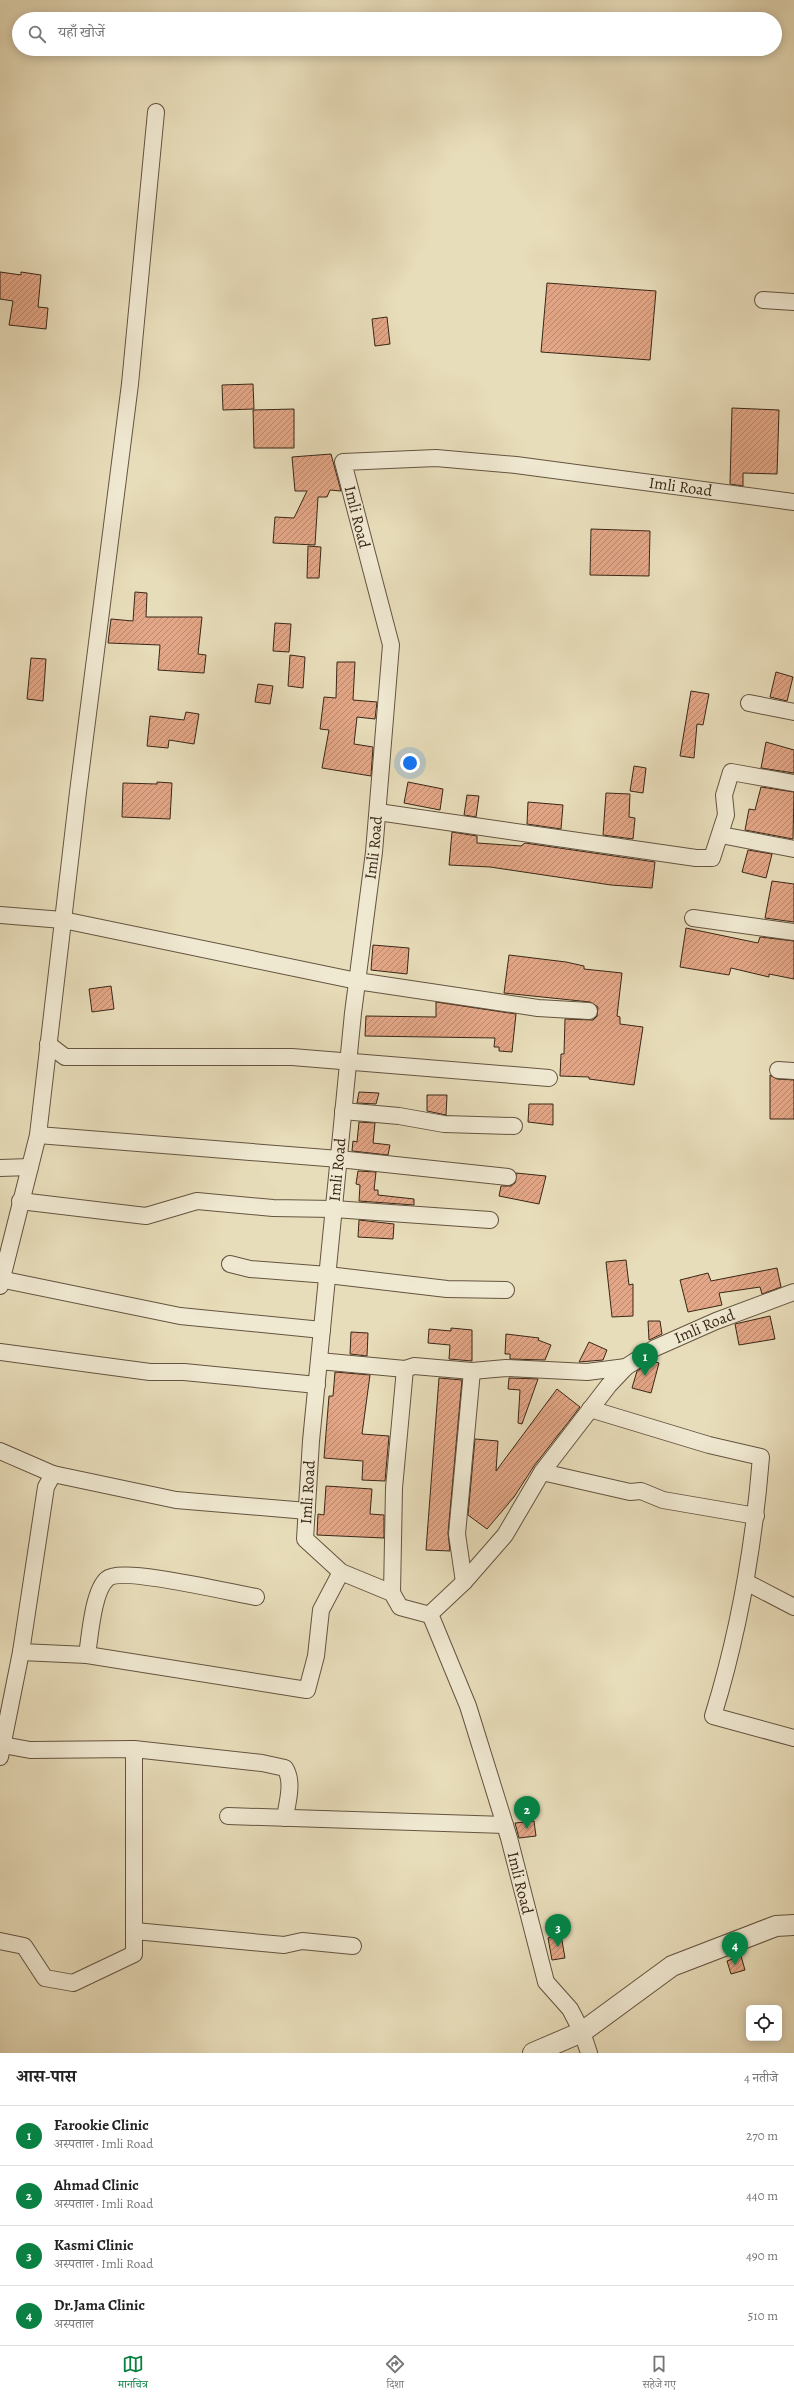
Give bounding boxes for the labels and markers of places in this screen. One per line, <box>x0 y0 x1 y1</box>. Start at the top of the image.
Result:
pin: 1 <box>632 1343 658 1376</box>
pin: 2 <box>514 1796 540 1829</box>
pin: 3 <box>545 1914 571 1947</box>
pin: 4 <box>722 1932 748 1965</box>

